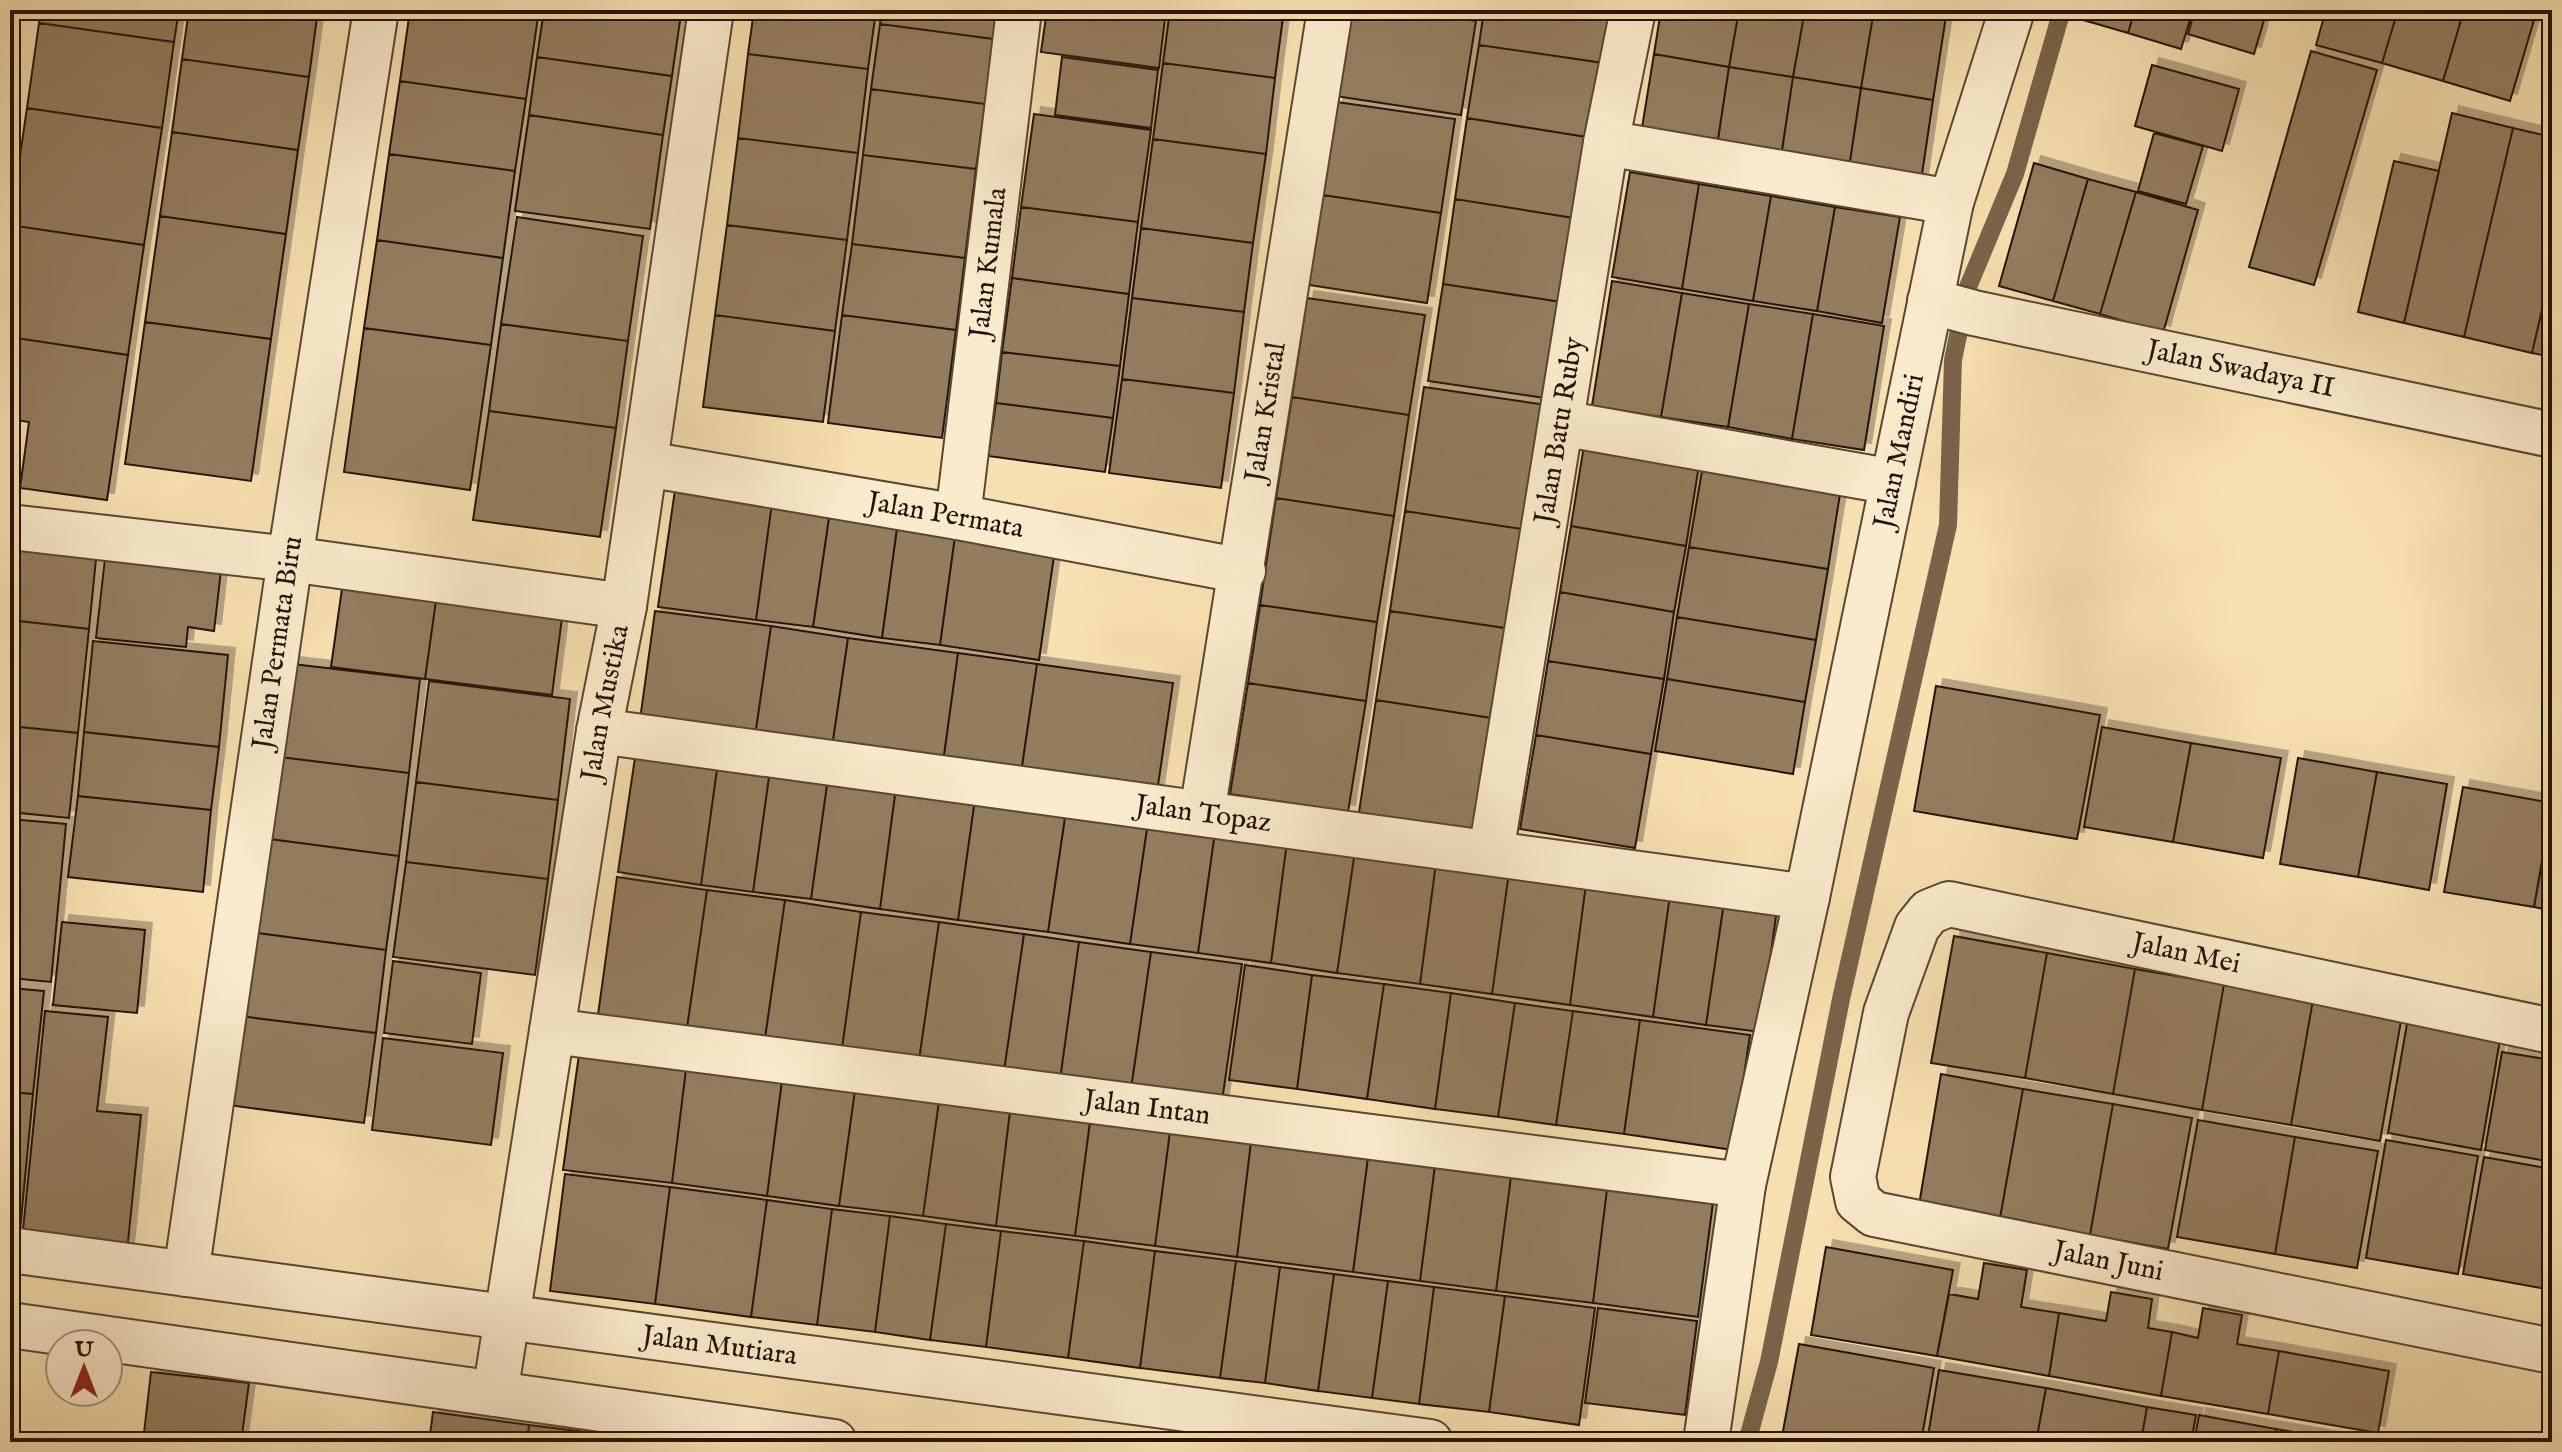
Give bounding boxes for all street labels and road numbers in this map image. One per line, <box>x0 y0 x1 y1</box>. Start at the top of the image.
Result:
street label: Jalan Kumala <box>962 184 1015 343</box>
street label: Jalan Swadaya II <box>2141 332 2337 406</box>
street label: Jalan Batu Ruby <box>1527 334 1592 529</box>
street label: Jalan Kristal <box>1237 339 1294 487</box>
street label: Jalan Mandiri <box>1866 371 1932 535</box>
street label: Jalan Permata <box>862 484 1028 547</box>
street label: Jalan Permata Biru <box>245 534 311 755</box>
street label: Jalan Mustika <box>573 621 638 786</box>
street label: Jalan Topaz <box>1130 787 1274 841</box>
street label: Jalan Mei <box>2126 925 2243 983</box>
street label: Jalan Intan <box>1079 1082 1212 1133</box>
street label: Jalan Juni <box>2048 1233 2166 1290</box>
street label: Jalan Mutiara <box>637 1318 800 1374</box>

